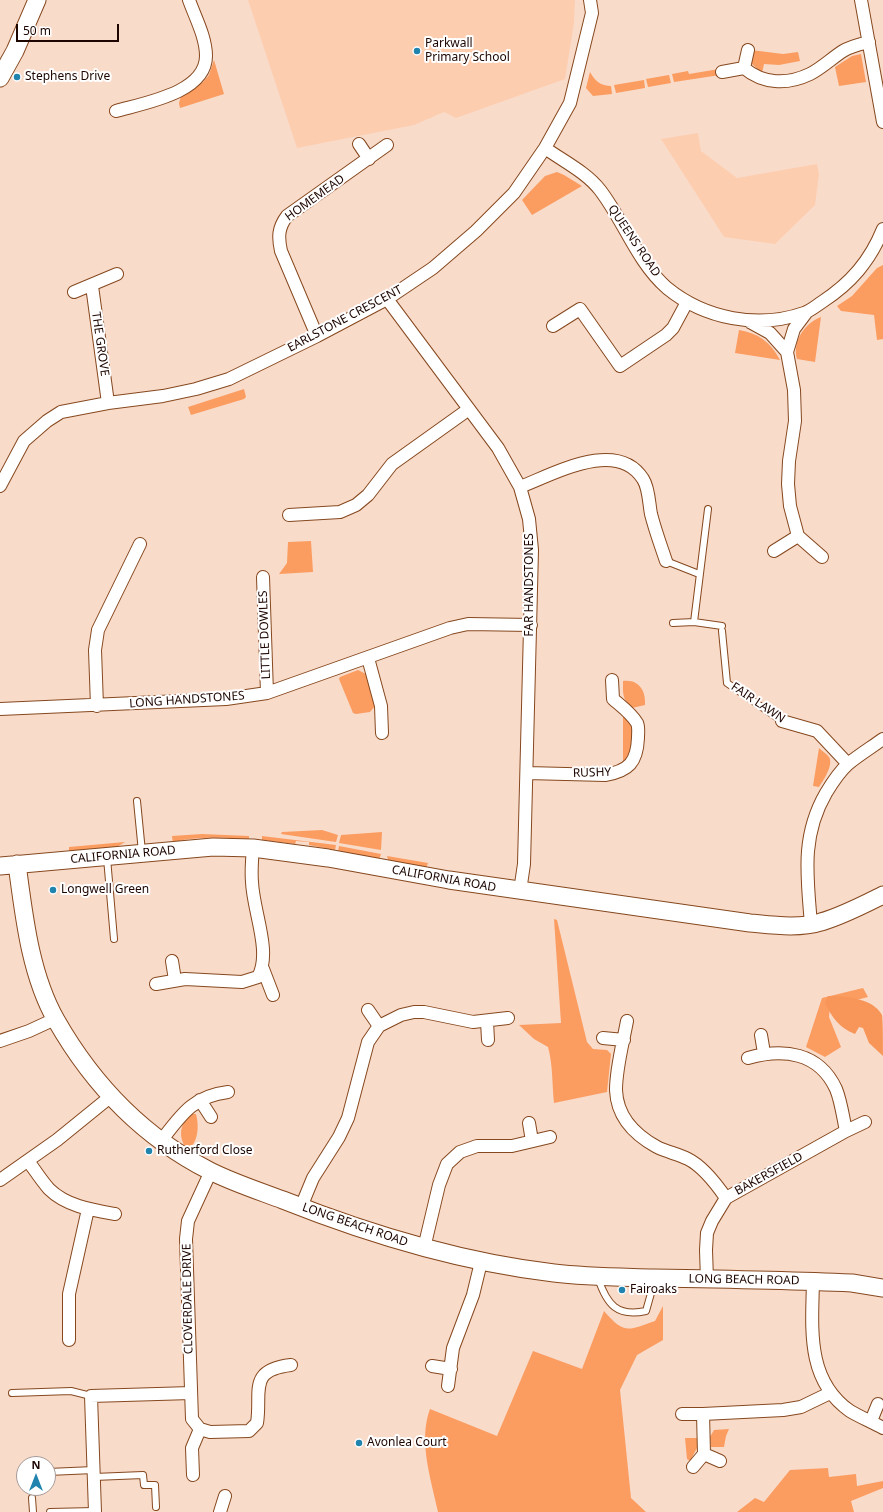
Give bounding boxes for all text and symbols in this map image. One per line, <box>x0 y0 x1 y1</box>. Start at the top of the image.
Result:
scale bar <box>18 16 121 42</box>
text: 50 m <box>23 22 51 39</box>
place label: Parkwall Primary School <box>425 37 510 65</box>
marker: Parkwall Primary School <box>412 46 422 56</box>
place label: Stephens Drive <box>25 70 110 84</box>
marker: Stephens Drive <box>12 72 22 82</box>
street label: HOMEMEAD <box>283 172 347 224</box>
street label: QUEENS ROAD <box>605 202 663 280</box>
street label: EARLSTONE CRESCENT <box>285 283 405 355</box>
street label: THE GROVE <box>88 311 112 377</box>
street label: FAR HANDSTONES <box>523 533 537 637</box>
street label: LITTLE DOWLES <box>256 590 274 680</box>
street label: FAIR LAWN <box>728 680 788 726</box>
street label: LONG HANDSTONES <box>129 689 245 711</box>
street label: RUSHY <box>573 765 611 781</box>
street label: CALIFORNIA ROAD <box>70 843 176 867</box>
street label: CALIFORNIA ROAD <box>391 863 497 895</box>
place label: Longwell Green <box>61 883 149 897</box>
marker: Longwell Green <box>48 885 58 895</box>
place label: Rutherford Close <box>157 1144 252 1158</box>
marker: Rutherford Close <box>144 1146 154 1156</box>
street label: BAKERSFIELD <box>732 1149 806 1199</box>
street label: LONG BEACH ROAD <box>300 1200 410 1250</box>
street label: CLOVERDALE DRIVE <box>180 1244 196 1354</box>
street label: LONG BEACH ROAD <box>688 1272 800 1288</box>
place label: Fairoaks <box>630 1283 677 1297</box>
marker: Fairoaks <box>617 1285 627 1295</box>
place label: Avonlea Court <box>367 1436 447 1450</box>
marker: Avonlea Court <box>354 1438 364 1448</box>
north arrow <box>16 1456 56 1496</box>
text: N <box>32 1457 40 1472</box>

